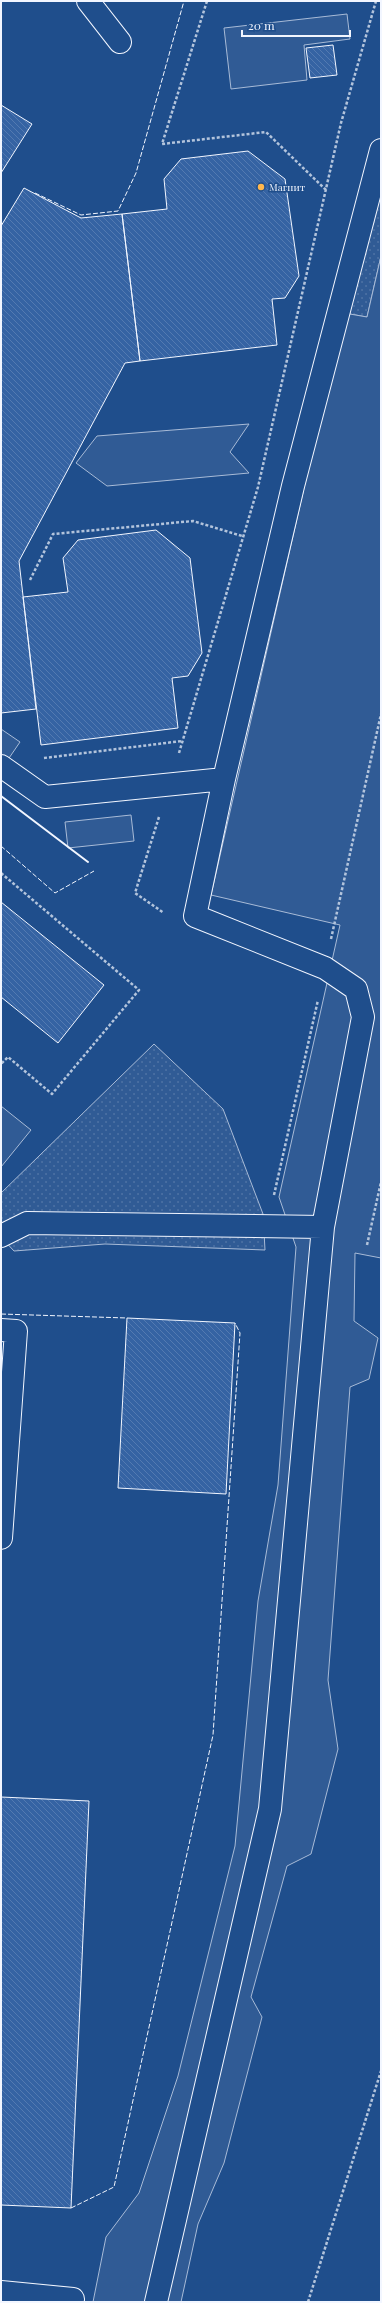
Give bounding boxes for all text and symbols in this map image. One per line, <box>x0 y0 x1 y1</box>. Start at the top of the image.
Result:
scale bar <box>242 12 350 38</box>
text: 20 m <box>248 17 275 33</box>
place label: Магнит <box>269 180 306 194</box>
marker: Магнит <box>256 182 266 192</box>

